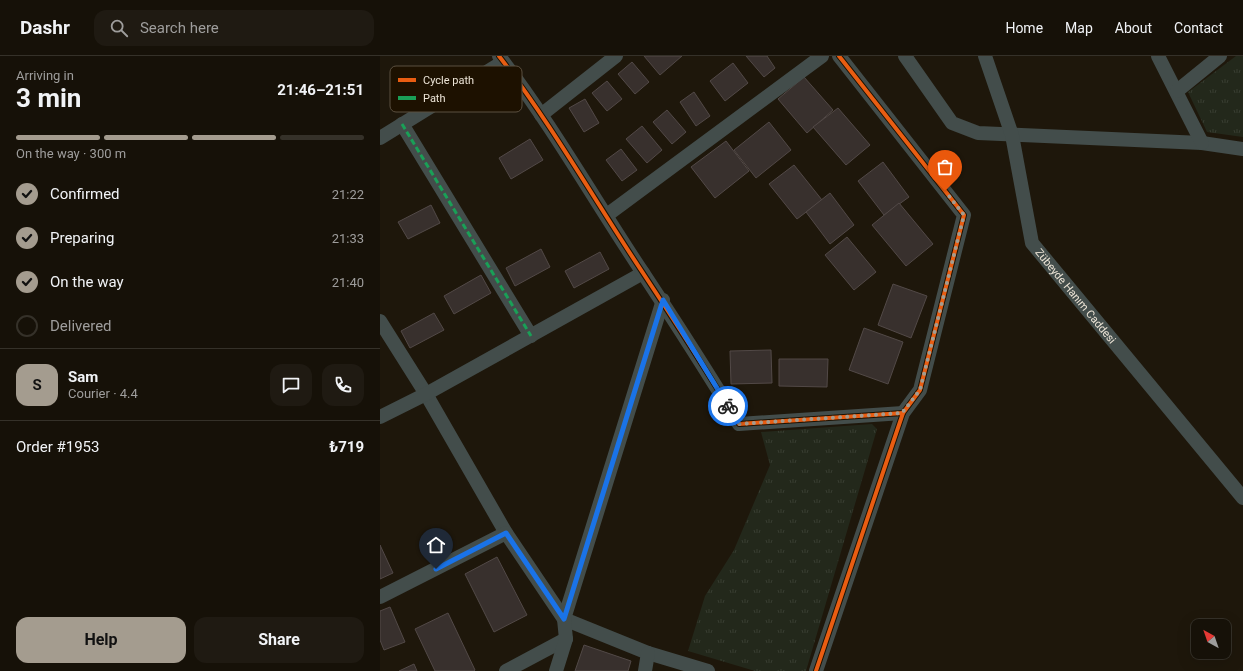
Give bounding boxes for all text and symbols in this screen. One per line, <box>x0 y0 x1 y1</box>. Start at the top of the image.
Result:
search box <box>94 10 374 46</box>
text: Dashr <box>20 16 70 39</box>
icon: search <box>108 17 130 39</box>
text: Search here <box>140 19 219 37</box>
text: Home <box>1005 20 1043 36</box>
text: Map <box>1065 20 1093 36</box>
text: About <box>1115 20 1152 36</box>
text: Contact <box>1174 20 1223 36</box>
legend <box>390 66 522 112</box>
text: Arriving in <box>16 68 74 83</box>
text: Cycle path <box>423 74 474 87</box>
text: 21:46–21:51 <box>277 81 364 99</box>
text: 3 min <box>16 83 81 113</box>
text: Path <box>423 92 446 105</box>
text: On the way · 300 m <box>16 146 126 161</box>
pin <box>928 150 962 191</box>
icon: bag <box>934 156 956 178</box>
icon: check <box>16 183 38 205</box>
text: Confirmed <box>50 185 120 203</box>
text: 21:22 <box>332 187 364 202</box>
icon: check <box>16 227 38 249</box>
text: Preparing <box>50 229 114 247</box>
text: 21:33 <box>332 231 364 246</box>
street label: Zübeyde Hanım Caddesi <box>1033 246 1119 346</box>
icon: check <box>16 271 38 293</box>
text: On the way <box>50 273 124 291</box>
text: 21:40 <box>332 275 364 290</box>
text: Delivered <box>50 317 112 335</box>
button: chat <box>270 364 312 406</box>
button: phone <box>322 364 364 406</box>
text: Sam <box>68 368 98 386</box>
text: S <box>32 376 42 394</box>
text: Courier · 4.4 <box>68 386 138 401</box>
courier <box>708 386 748 426</box>
icon: bike <box>717 395 739 417</box>
text: Order #1953 <box>16 438 99 456</box>
text: ₺719 <box>329 438 364 456</box>
pin <box>419 528 453 569</box>
icon: home <box>425 534 447 556</box>
button: Help <box>16 617 186 663</box>
button: Share <box>194 617 364 663</box>
north arrow <box>1191 619 1231 659</box>
map controls <box>1191 619 1231 659</box>

